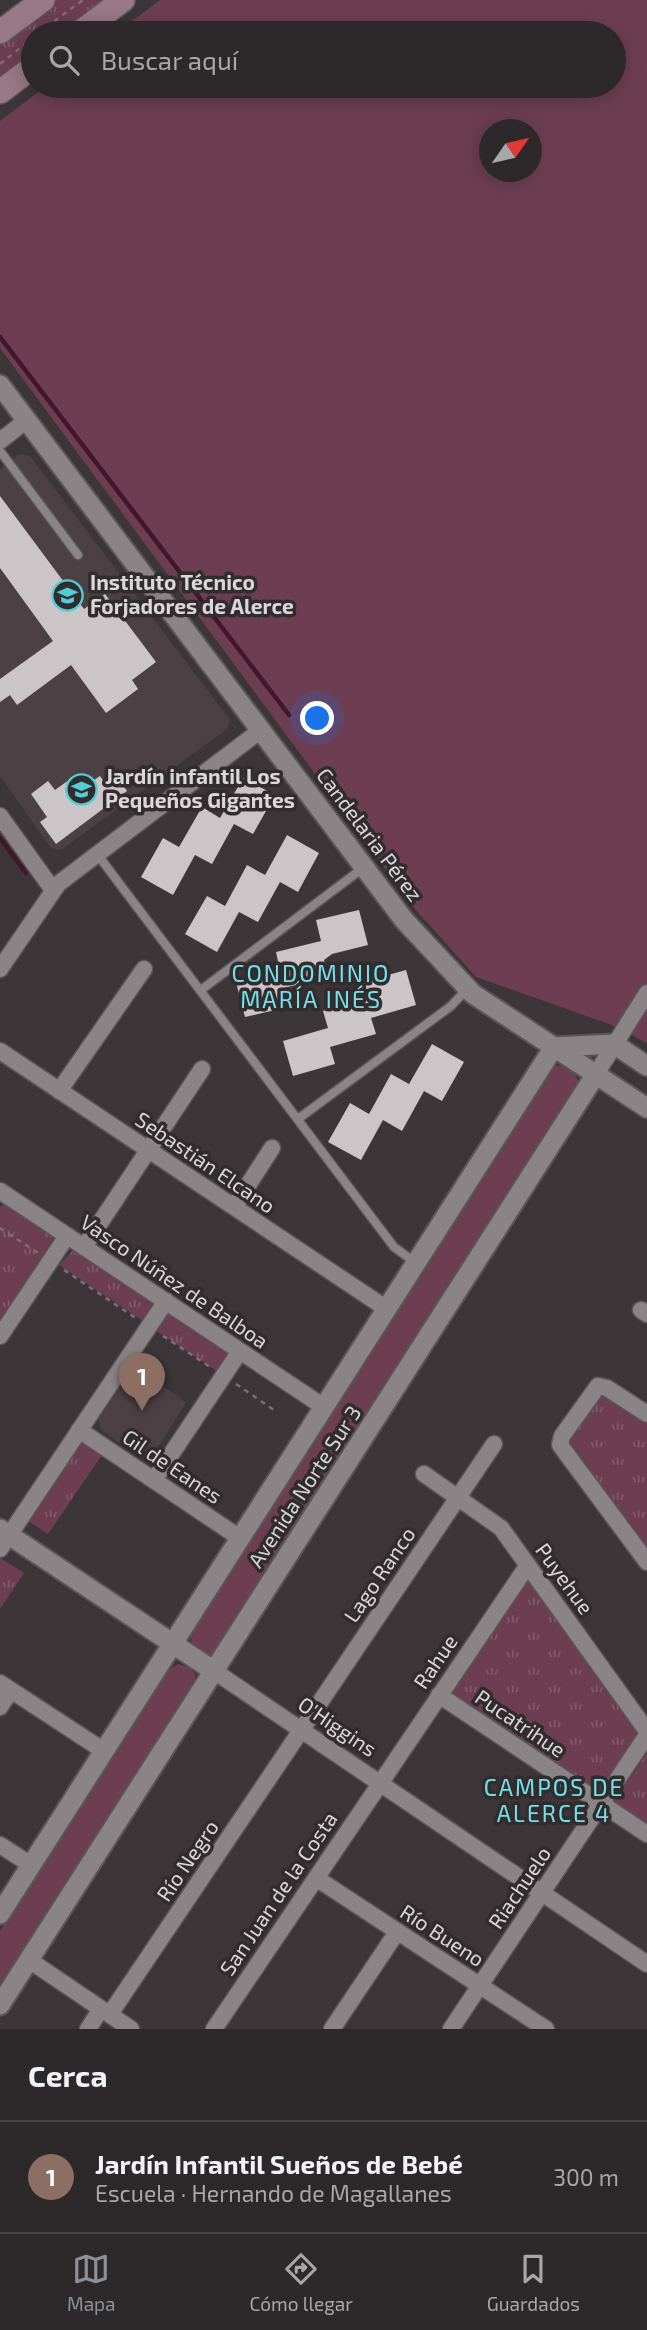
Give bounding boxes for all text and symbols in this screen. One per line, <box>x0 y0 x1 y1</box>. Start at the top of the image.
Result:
search box <box>21 21 626 98</box>
icon: search <box>45 41 83 79</box>
text: Buscar aquí <box>101 44 238 75</box>
north arrow <box>479 119 542 182</box>
place label: Instituto Técnico Forjadores de Alerce <box>90 569 294 618</box>
school or university icon: Instituto Técnico Forjadores de Alerce <box>50 578 84 612</box>
your location <box>300 701 334 735</box>
place label: Jardín infantil Los Pequeños Gigantes <box>105 763 295 812</box>
street label: Candelaria Pérez <box>312 763 428 906</box>
school or university icon: Jardín infantil Los Pequeños Gigantes <box>65 772 99 806</box>
district label: CONDOMINIO MARÍA INÉS <box>232 959 390 1013</box>
street label: Sebastián Elcano <box>131 1106 280 1218</box>
street label: Vasco Núñez de Balboa <box>76 1209 273 1353</box>
pin: 1 <box>119 1353 165 1411</box>
street label: Avenida Norte Sur 3 <box>242 1401 365 1572</box>
street label: Gil de Eanes <box>119 1423 227 1508</box>
street label: Lago Ranco <box>338 1522 420 1626</box>
street label: Puyehue <box>531 1538 599 1619</box>
street label: Rahue <box>408 1629 462 1693</box>
street label: Pucatrihue <box>471 1684 571 1762</box>
street label: O'Higgins <box>294 1690 382 1761</box>
district label: CAMPOS DE ALERCE 4 <box>484 1773 624 1827</box>
street label: San Juan de la Costa <box>214 1807 342 1980</box>
street label: Río Negro <box>150 1815 223 1906</box>
street label: Riachuelo <box>482 1841 555 1933</box>
street label: Río Bueno <box>396 1898 490 1971</box>
text: Cerca <box>28 2057 108 2093</box>
text: Jardín Infantil Sueños de Bebé <box>95 2148 463 2179</box>
text: 1 <box>46 2163 56 2191</box>
text: 300 m <box>553 2163 619 2191</box>
text: Escuela · Hernando de Magallanes <box>95 2179 452 2207</box>
tab: Mapa <box>67 2250 116 2315</box>
tab: Cómo llegar <box>249 2250 353 2315</box>
tab: Guardados <box>487 2250 580 2315</box>

